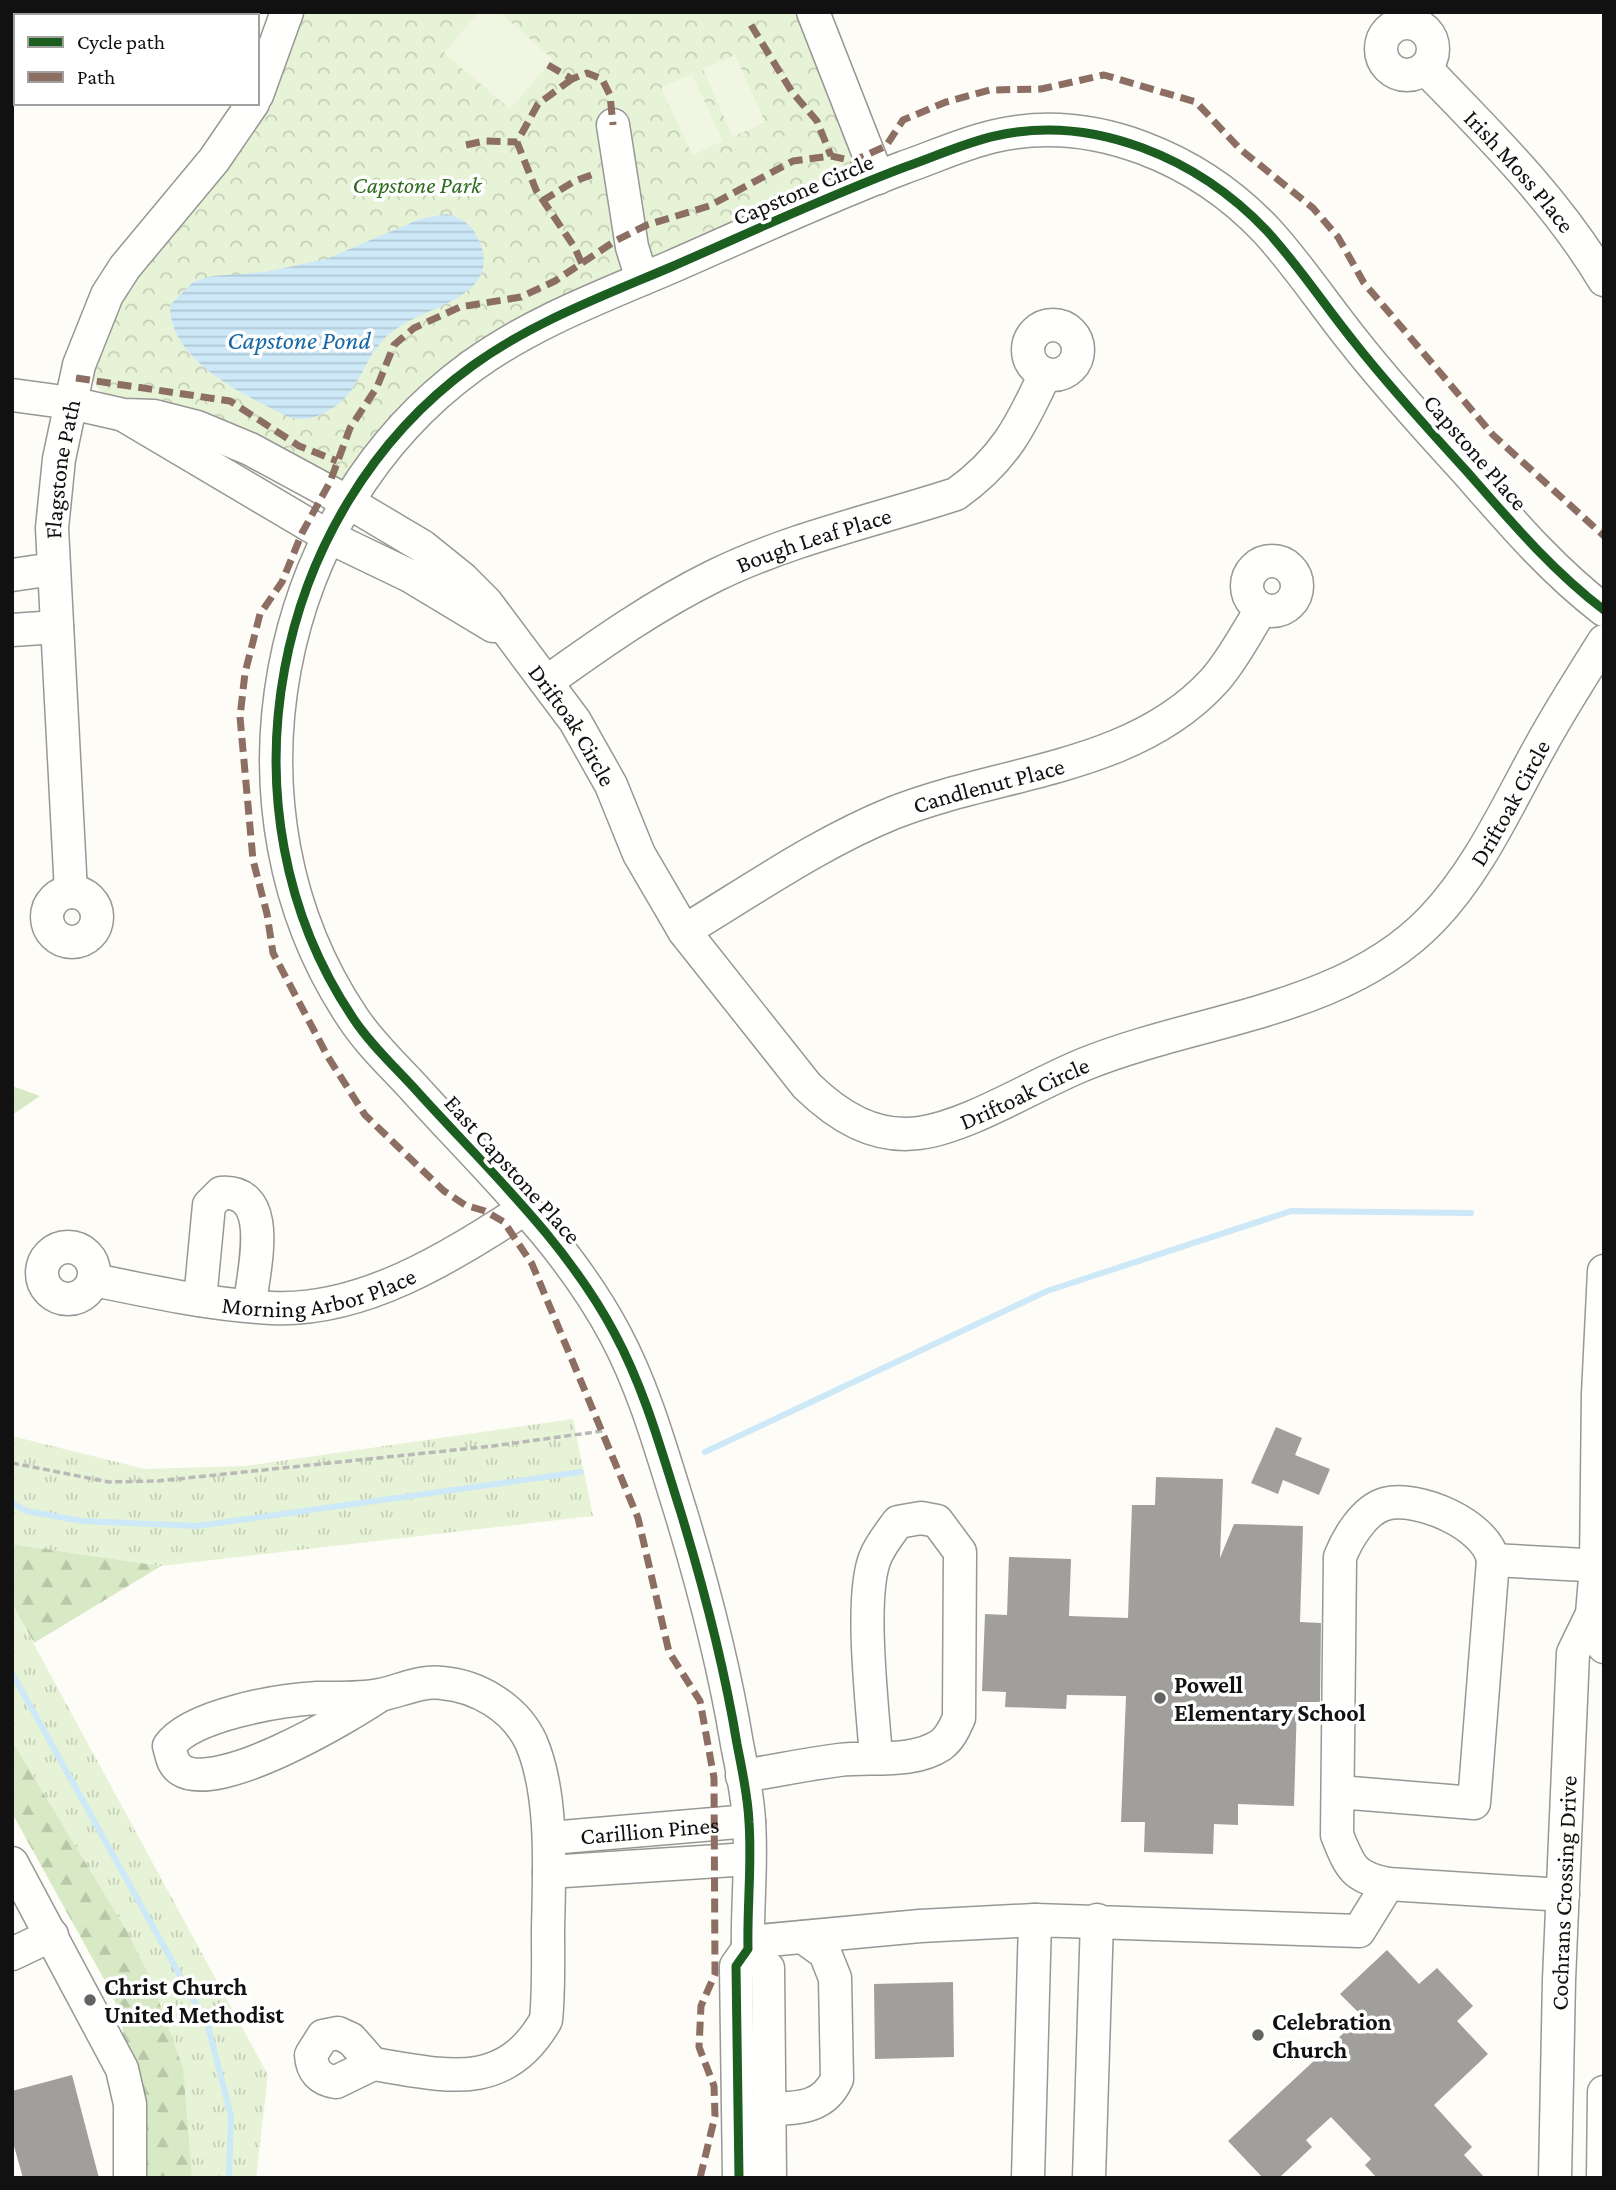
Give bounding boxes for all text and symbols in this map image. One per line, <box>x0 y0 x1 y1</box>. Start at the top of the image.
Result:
legend <box>14 14 259 105</box>
text: Cycle path <box>77 30 165 54</box>
text: Path <box>77 65 115 89</box>
street label: Irish Moss Place <box>1459 104 1581 237</box>
street label: Capstone Circle <box>729 147 877 231</box>
park label: Capstone Park <box>353 171 483 198</box>
water label: Capstone Pond <box>227 326 372 355</box>
street label: Capstone Place <box>1418 389 1534 515</box>
street label: Flagstone Path <box>38 397 85 540</box>
street label: Bough Leaf Place <box>732 501 894 578</box>
street label: Driftoak Circle <box>524 659 622 790</box>
street label: Driftoak Circle <box>1464 735 1555 870</box>
street label: Candlenut Place <box>909 751 1067 818</box>
street label: Driftoak Circle <box>955 1050 1093 1134</box>
street label: East Capstone Place <box>439 1089 587 1249</box>
street label: Morning Arbor Place <box>220 1261 420 1322</box>
place label: Powell Elementary School <box>1174 1671 1366 1726</box>
marker: Powell Elementary School <box>1152 1690 1168 1706</box>
street label: Cochrans Crossing Drive <box>1545 1775 1581 2011</box>
street label: Carillion Pines <box>579 1810 720 1849</box>
place label: Christ Church United Methodist <box>104 1973 284 2028</box>
marker: Christ Church United Methodist <box>82 1992 98 2008</box>
place label: Celebration Church <box>1272 2008 1392 2063</box>
marker: Celebration Church <box>1250 2027 1266 2043</box>

